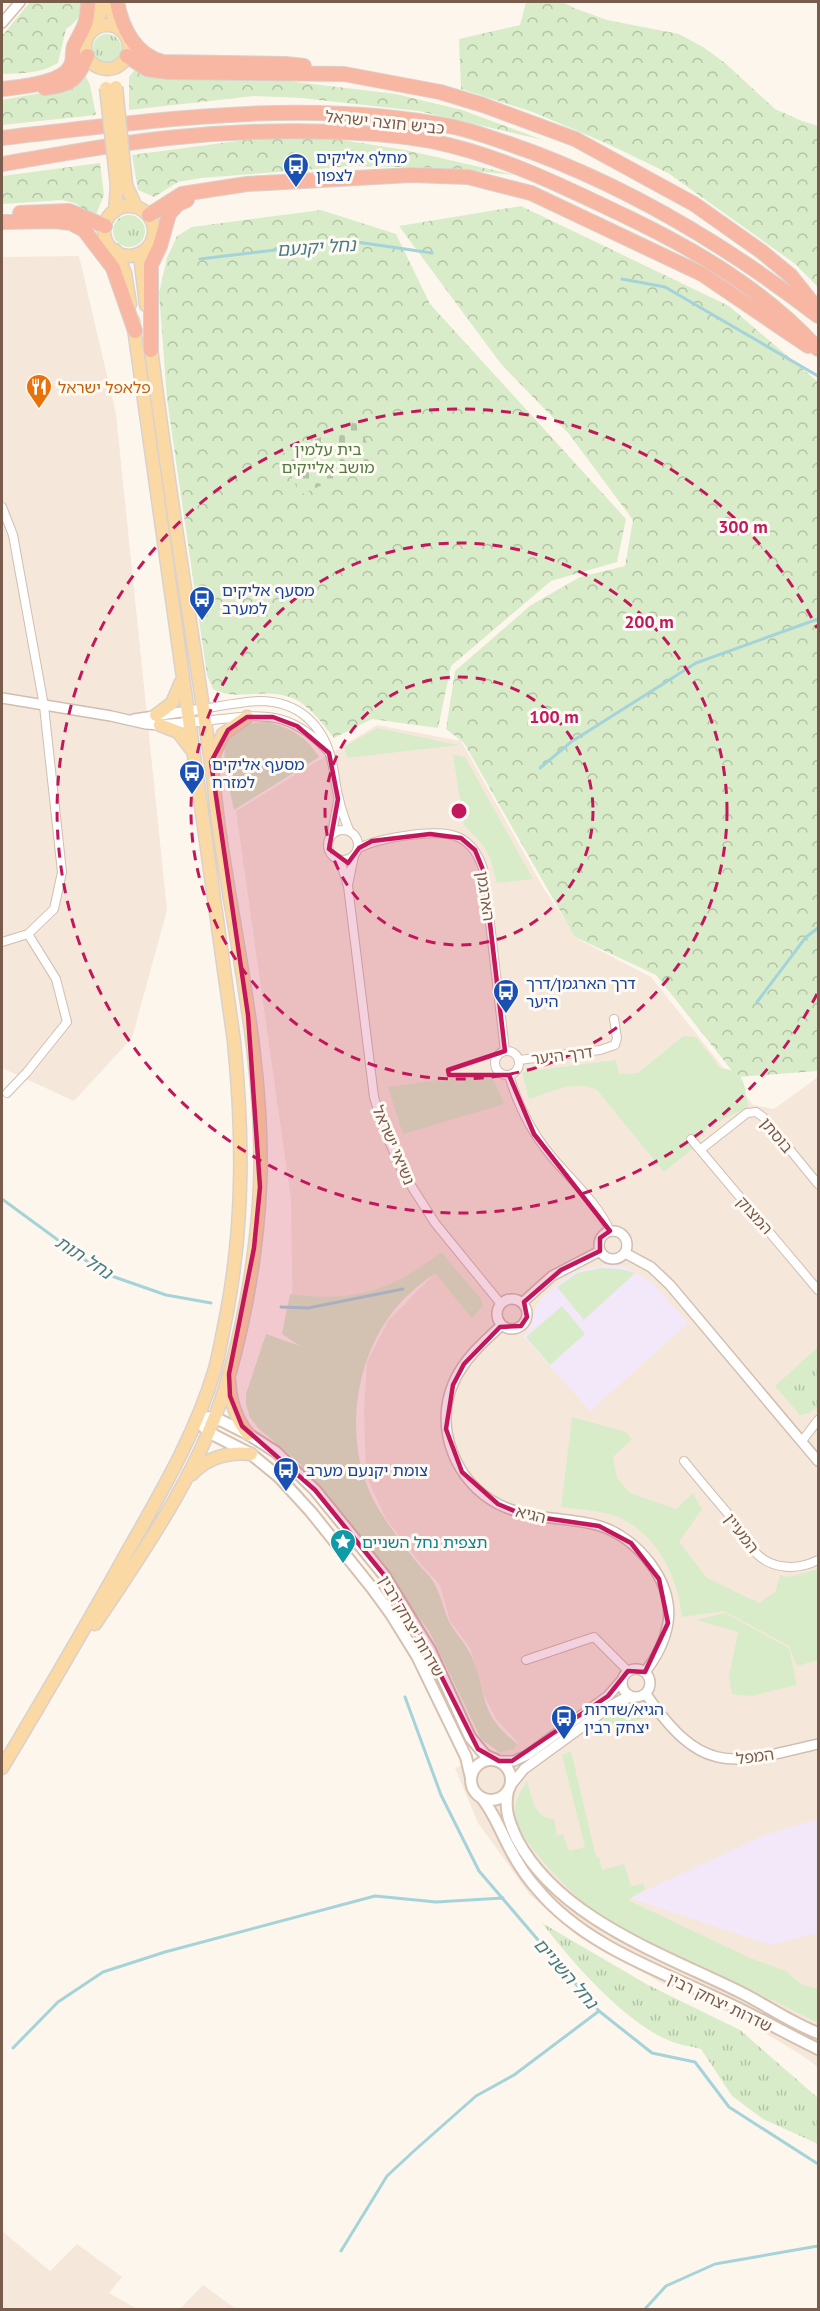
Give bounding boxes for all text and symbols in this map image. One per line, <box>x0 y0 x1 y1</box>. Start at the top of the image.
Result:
street label: כביש חוצה ישראל <box>324 106 446 138</box>
place label: מחלף אליקים לצפון <box>316 147 407 185</box>
bus stop icon: מחלף אליקים לצפון <box>281 151 311 189</box>
water label: נחל יקנעם <box>276 233 358 261</box>
restaurant icon: פלאפל ישראל <box>24 372 54 410</box>
place label: פלאפל ישראל <box>58 377 151 397</box>
park label: בית עלמין מושב אלייקים <box>281 439 375 477</box>
text: 300 m <box>718 515 768 538</box>
place label: מסעף אליקים למערב <box>222 580 314 618</box>
bus stop icon: מסעף אליקים למערב <box>187 584 217 622</box>
text: 200 m <box>624 610 674 633</box>
text: 100 m <box>529 705 579 728</box>
place label: מסעף אליקים למזרח <box>212 754 304 792</box>
bus stop icon: מסעף אליקים למזרח <box>177 758 207 796</box>
centre of rings <box>449 801 469 821</box>
street label: הארגמן <box>473 870 499 922</box>
place label: דרך הארגמן/דרך היער <box>526 973 636 1011</box>
bus stop icon: דרך הארגמן/דרך היער <box>491 977 521 1015</box>
street label: דרך היער <box>530 1041 594 1069</box>
street label: נשיאי ישראל <box>368 1102 420 1188</box>
street label: בוסתן <box>756 1113 798 1157</box>
street label: המצוק <box>733 1192 777 1238</box>
water label: נחל תות <box>51 1230 118 1284</box>
bus stop icon: צומת יקנעם מערב <box>271 1455 301 1493</box>
place label: צומת יקנעם מערב <box>306 1460 428 1480</box>
street label: הגיא <box>514 1501 548 1527</box>
street label: המעיין <box>721 1509 763 1557</box>
place icon: תצפית נחל השניים <box>328 1527 358 1565</box>
place label: תצפית נחל השניים <box>362 1532 487 1552</box>
street label: שדרות יצחק רבין <box>375 1572 449 1680</box>
place label: הגיא/שדרות יצחק רבין <box>584 1699 664 1737</box>
bus stop icon: הגיא/שדרות יצחק רבין <box>549 1703 579 1741</box>
street label: המפל <box>735 1743 775 1769</box>
water label: נחל השניים <box>529 1933 604 2014</box>
street label: שדרות יצחק רבין <box>665 1968 775 2036</box>

